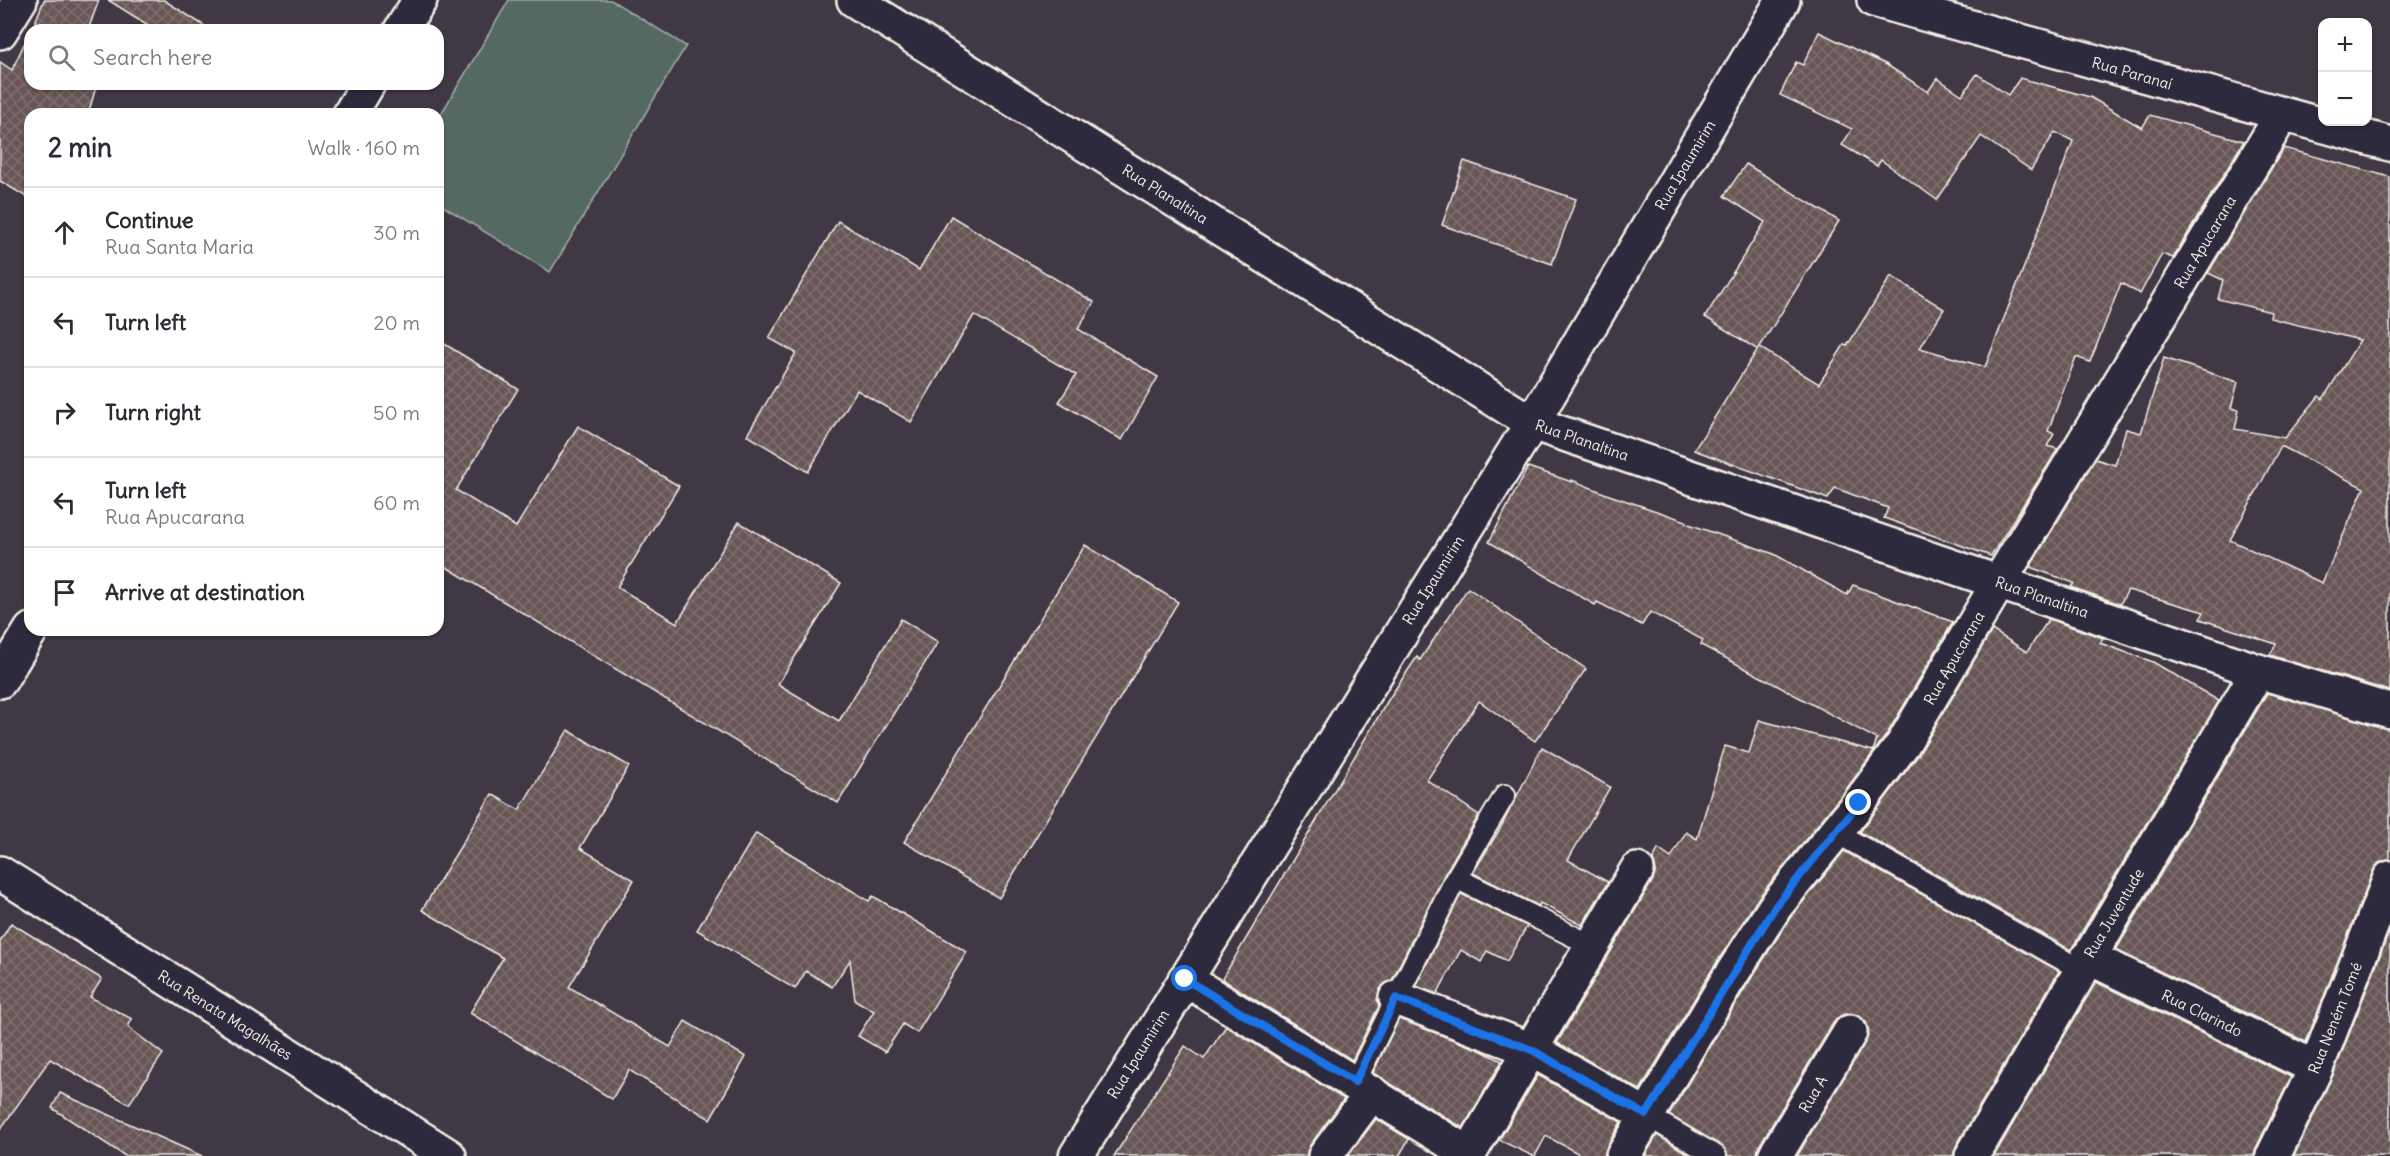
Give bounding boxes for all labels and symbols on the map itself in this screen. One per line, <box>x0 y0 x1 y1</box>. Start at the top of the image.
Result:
street label: Rua Paranaí <box>2090 52 2174 94</box>
street label: Rua Ipaumirim <box>1651 117 1719 213</box>
street label: Rua Planaltina <box>1119 160 1212 228</box>
street label: Rua Apucarana <box>2170 192 2240 292</box>
street label: Rua Planaltina <box>1533 415 1632 465</box>
street label: Rua Ipaumirim <box>1398 532 1468 628</box>
street label: Rua Planaltina <box>1993 572 2092 622</box>
street label: Rua Apucarana <box>1920 607 1989 708</box>
route end <box>1845 789 1871 815</box>
street label: Rua Juventude <box>2080 865 2148 961</box>
street label: Rua Neném Tomé <box>2304 959 2366 1077</box>
route start <box>1171 965 1197 991</box>
street label: Rua Renata Magalhães <box>154 966 296 1064</box>
street label: Rua Clarindo <box>2159 985 2245 1041</box>
street label: Rua Ipaumirim <box>1103 1006 1173 1102</box>
street label: Rua A <box>1795 1072 1832 1116</box>

